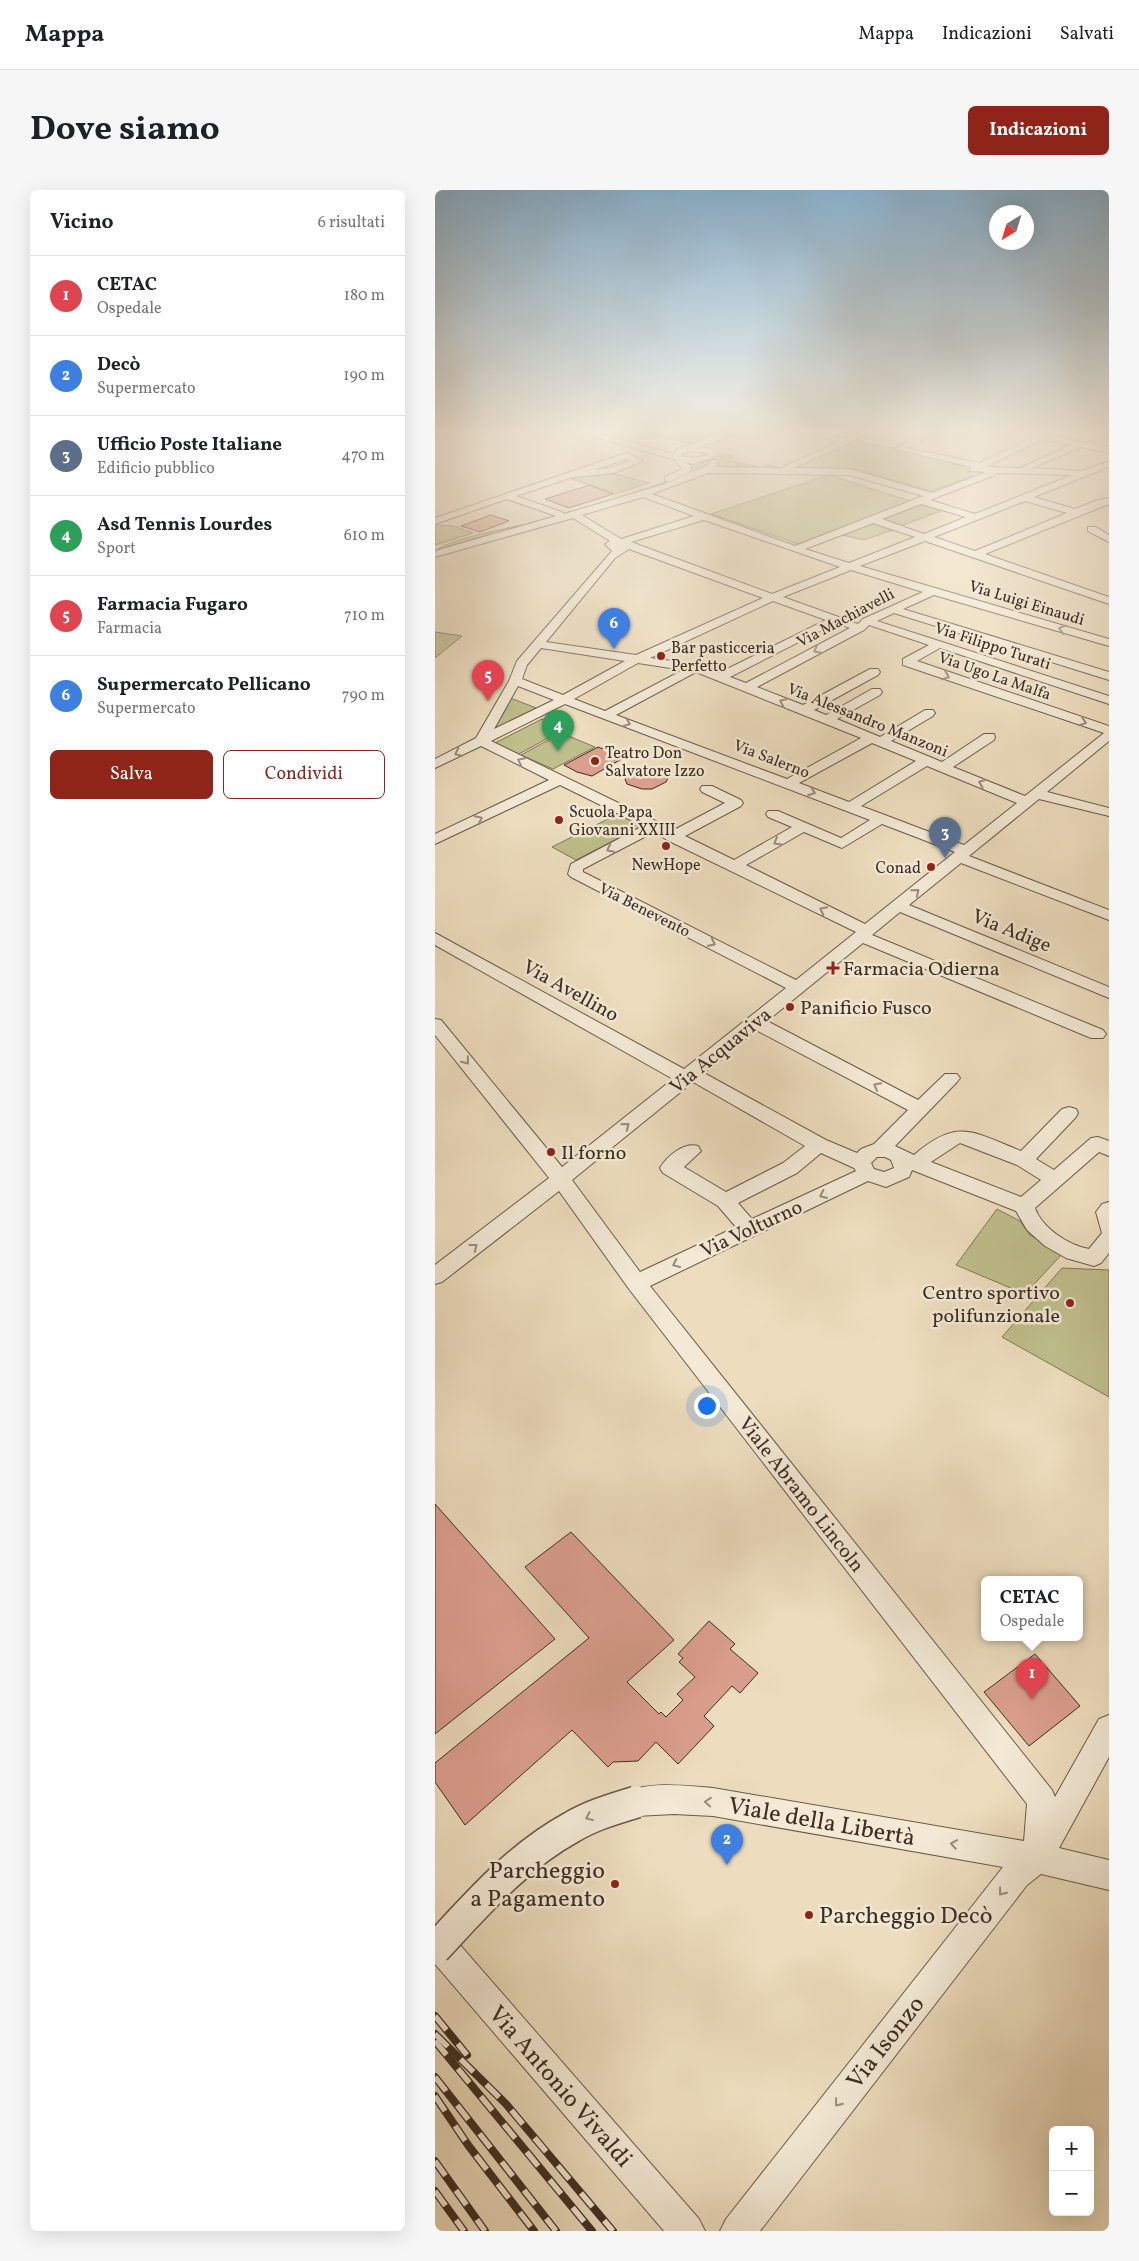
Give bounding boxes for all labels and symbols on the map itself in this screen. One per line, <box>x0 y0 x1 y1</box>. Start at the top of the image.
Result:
north arrow <box>989 205 1034 250</box>
street label: Via Luigi Einaudi <box>966 576 1087 632</box>
street label: Via Machiavelli <box>793 584 899 654</box>
pin: 6 <box>598 608 630 649</box>
street label: Via Filippo Turati <box>931 618 1054 676</box>
one-way arrow <box>1059 625 1067 635</box>
place label: Bar pasticceria Perfetto <box>671 638 775 678</box>
one-way arrow <box>813 644 822 654</box>
street label: Via Ugo La Malfa <box>935 647 1054 707</box>
marker: Bar pasticceria Perfetto <box>655 650 667 662</box>
pin: 5 <box>472 660 504 701</box>
one-way arrow <box>942 670 950 680</box>
street label: Via Alessandro Manzoni <box>784 678 951 763</box>
one-way arrow <box>779 697 788 708</box>
pin: 4 <box>542 710 574 751</box>
one-way arrow <box>1079 716 1087 726</box>
one-way arrow <box>622 717 631 727</box>
street label: Via Salerno <box>730 735 813 784</box>
place label: Teatro Don Salvatore Izzo <box>605 743 704 783</box>
one-way arrow <box>454 746 463 757</box>
marker: Teatro Don Salvatore Izzo <box>589 755 601 767</box>
one-way arrow <box>517 756 526 767</box>
one-way arrow <box>978 779 987 789</box>
one-way arrow <box>807 786 816 796</box>
place label: Scuola Papa Giovanni XXIII <box>569 802 676 842</box>
one-way arrow <box>474 814 483 825</box>
marker: Scuola Papa Giovanni XXIII <box>553 814 565 826</box>
pin: 3 <box>929 817 961 858</box>
one-way arrow <box>773 835 782 845</box>
marker: NewHope <box>660 840 672 852</box>
one-way arrow <box>606 843 615 853</box>
place label: NewHope <box>632 855 701 877</box>
place label: Conad <box>875 858 921 880</box>
marker: Conad <box>925 861 937 873</box>
street label: Via Benevento <box>595 878 694 943</box>
one-way arrow <box>910 889 919 897</box>
street label: Via Adige <box>967 903 1055 960</box>
one-way arrow <box>819 906 828 916</box>
one-way arrow <box>706 937 715 947</box>
street label: Via Avellino <box>517 954 623 1030</box>
place label: Farmacia Odierna <box>843 956 1000 984</box>
marker: Farmacia Odierna <box>827 962 839 974</box>
place label: Panificio Fusco <box>800 995 932 1023</box>
marker: Panificio Fusco <box>784 1001 796 1013</box>
street label: Via Acquaviva <box>664 1002 778 1101</box>
one-way arrow <box>460 1056 469 1065</box>
one-way arrow <box>873 1082 882 1092</box>
one-way arrow <box>620 1124 629 1132</box>
place label: Il forno <box>561 1140 627 1168</box>
marker: Il forno <box>545 1146 557 1158</box>
one-way arrow <box>819 1189 828 1199</box>
street label: Via Volturno <box>696 1194 807 1266</box>
one-way arrow <box>468 1244 477 1252</box>
one-way arrow <box>672 1258 681 1268</box>
place label: Centro sportivo polifunzionale <box>922 1280 1060 1331</box>
marker: Centro sportivo polifunzionale <box>1064 1297 1076 1309</box>
your location <box>694 1393 720 1419</box>
street label: Viale Abramo Lincoln <box>731 1412 870 1579</box>
pin: 1 <box>1016 1658 1048 1699</box>
street label: Viale della Libertà <box>725 1790 918 1856</box>
one-way arrow <box>703 1796 711 1807</box>
one-way arrow <box>585 1811 594 1821</box>
pin: 2 <box>711 1824 743 1865</box>
one-way arrow <box>950 1839 958 1849</box>
place label: Parcheggio a Pagamento <box>470 1855 605 1917</box>
marker: Parcheggio a Pagamento <box>609 1878 621 1890</box>
one-way arrow <box>999 1886 1007 1895</box>
place label: Parcheggio Decò <box>819 1900 992 1934</box>
marker: Parcheggio Decò <box>803 1909 815 1921</box>
street label: Via Isonzo <box>839 1989 934 2097</box>
street label: Via Antonio Vivaldi <box>479 1999 640 2176</box>
one-way arrow <box>835 2097 843 2106</box>

